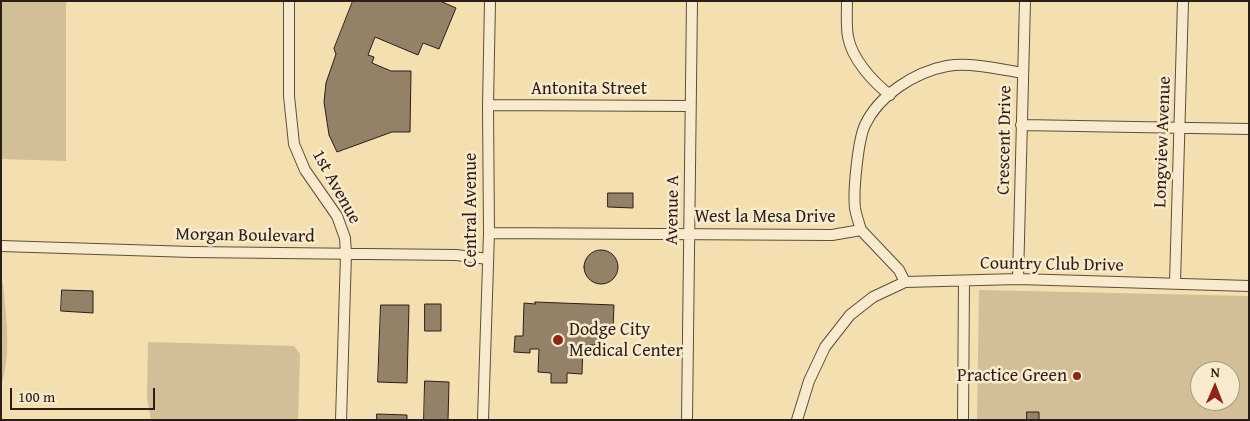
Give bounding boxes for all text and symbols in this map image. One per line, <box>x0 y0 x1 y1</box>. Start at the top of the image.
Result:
street label: Longview Avenue <box>1150 76 1176 208</box>
street label: Antonita Street <box>531 78 647 100</box>
street label: Crescent Drive <box>993 85 1017 195</box>
street label: 1st Avenue <box>307 146 365 228</box>
street label: Central Avenue <box>460 153 482 267</box>
street label: Avenue A <box>662 175 684 245</box>
street label: West la Mesa Drive <box>694 206 836 228</box>
street label: Morgan Boulevard <box>175 224 315 248</box>
street label: Country Club Drive <box>980 253 1124 277</box>
place label: Dodge City Medical Center <box>569 319 683 362</box>
marker: Dodge City Medical Center <box>551 333 565 347</box>
north arrow <box>1190 361 1240 411</box>
text: N <box>1210 362 1220 382</box>
place label: Practice Green <box>957 365 1067 387</box>
marker: Practice Green <box>1071 370 1083 382</box>
scale bar <box>12 378 158 410</box>
text: 100 m <box>18 386 55 407</box>

